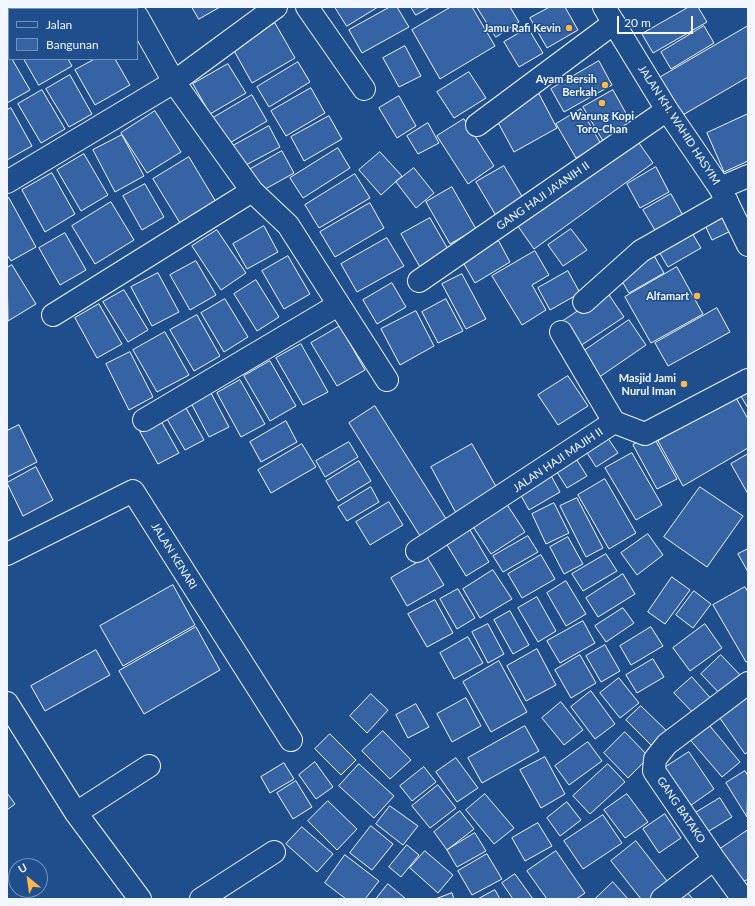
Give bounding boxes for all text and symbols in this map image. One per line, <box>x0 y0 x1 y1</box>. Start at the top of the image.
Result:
legend <box>8 8 138 60</box>
scale bar <box>619 8 695 34</box>
text: 20 m <box>624 15 651 30</box>
text: Jalan <box>46 17 72 32</box>
place label: Jamu Rafi Kevin <box>483 21 561 35</box>
marker: Jamu Rafi Kevin <box>564 23 574 33</box>
text: Bangunan <box>46 37 99 52</box>
street label: JALAN KH. WAHID HASYIM <box>635 63 723 187</box>
place label: Ayam Bersih Berkah <box>536 72 597 98</box>
marker: Ayam Bersih Berkah <box>600 80 610 90</box>
marker: Warung Kopi Toro-Chan <box>597 98 607 108</box>
place label: Warung Kopi Toro-Chan <box>570 109 634 135</box>
street label: GANG HAJI JA'ANIH II <box>494 159 592 233</box>
place label: Alfamart <box>646 289 689 303</box>
marker: Alfamart <box>692 291 702 301</box>
place label: Masjid Jami Nurul Iman <box>619 371 676 397</box>
marker: Masjid Jami Nurul Iman <box>679 379 689 389</box>
street label: JALAN HAJI MAJIH II <box>511 425 605 495</box>
street label: JALAN KENARI <box>148 520 200 592</box>
street label: GANG BATAKO <box>654 774 708 846</box>
north arrow <box>8 858 48 898</box>
text: U <box>16 860 29 876</box>

